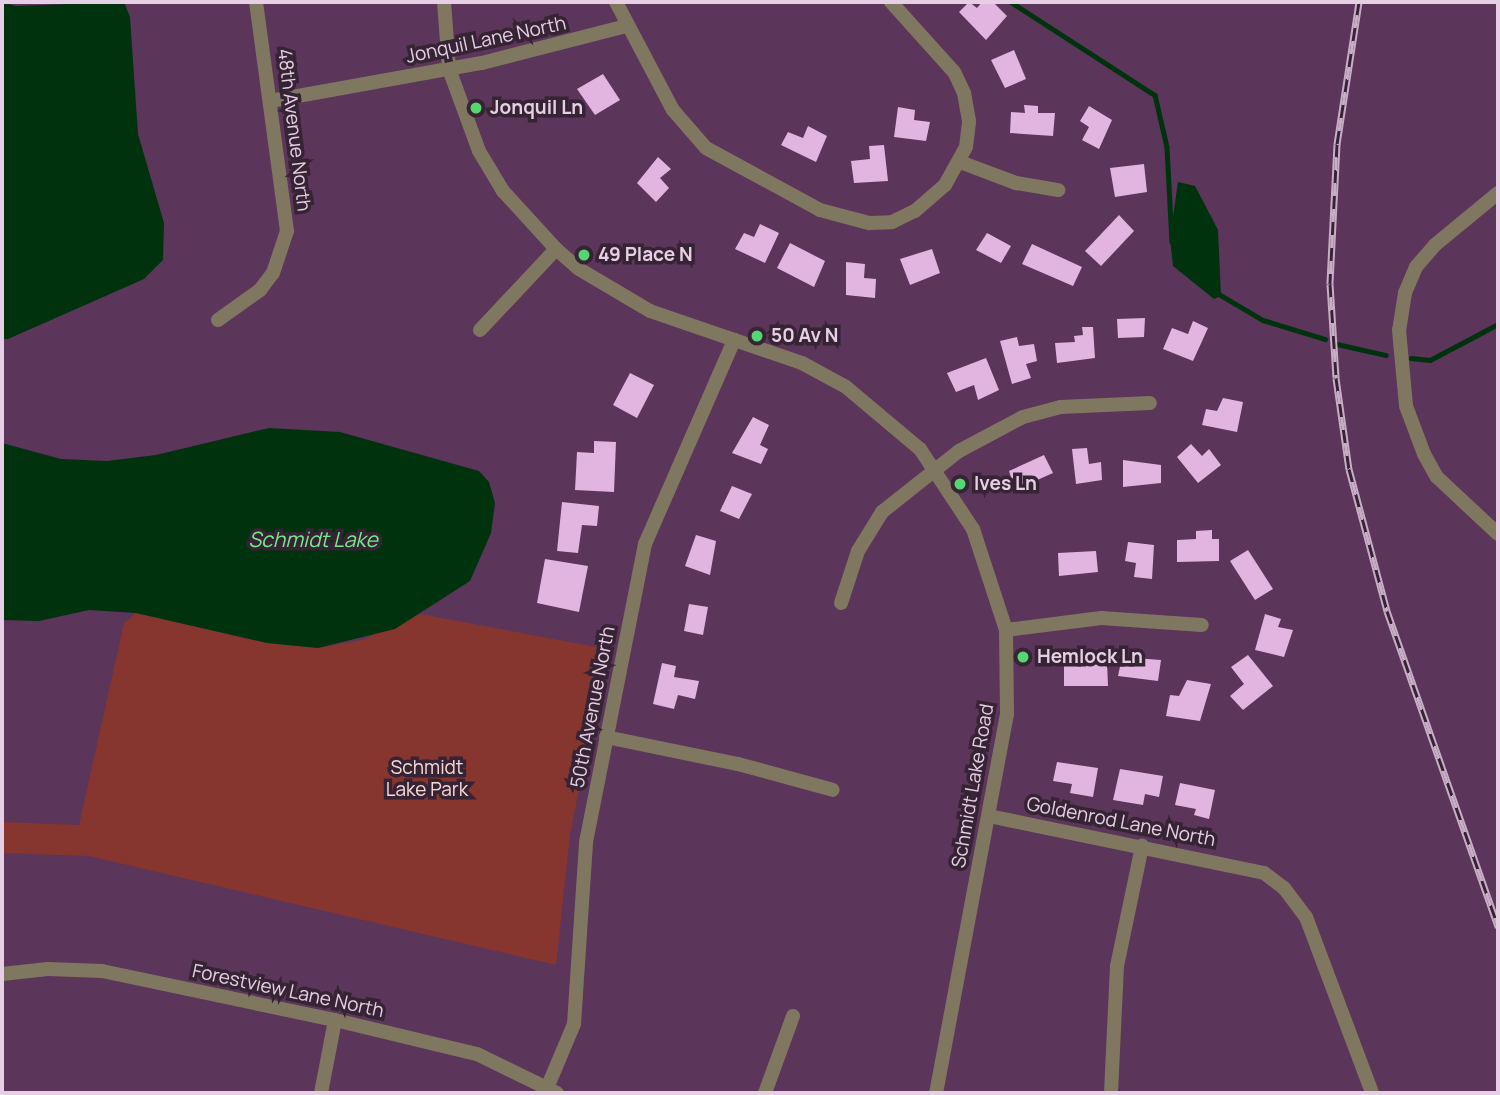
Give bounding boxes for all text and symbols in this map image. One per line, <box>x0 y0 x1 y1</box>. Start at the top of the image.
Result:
street label: Jonquil Lane North <box>404 12 568 68</box>
street label: 48th Avenue North <box>273 47 315 213</box>
place label: Jonquil Ln <box>490 97 583 119</box>
marker: Jonquil Ln <box>468 100 484 116</box>
place label: 49 Place N <box>598 244 693 266</box>
marker: 49 Place N <box>576 247 592 263</box>
place label: 50 Av N <box>771 325 838 347</box>
marker: 50 Av N <box>749 328 765 344</box>
place label: Ives Ln <box>974 473 1037 495</box>
marker: Ives Ln <box>952 476 968 492</box>
water label: Schmidt Lake <box>248 526 378 552</box>
street label: 50th Avenue North <box>566 624 620 790</box>
place label: Hemlock Ln <box>1037 646 1143 668</box>
marker: Hemlock Ln <box>1015 649 1031 665</box>
street label: Schmidt Lake Road <box>947 702 999 870</box>
park label: Schmidt Lake Park <box>386 757 468 801</box>
street label: Goldenrod Lane North <box>1025 793 1217 851</box>
street label: Forestview Lane North <box>190 960 386 1022</box>

